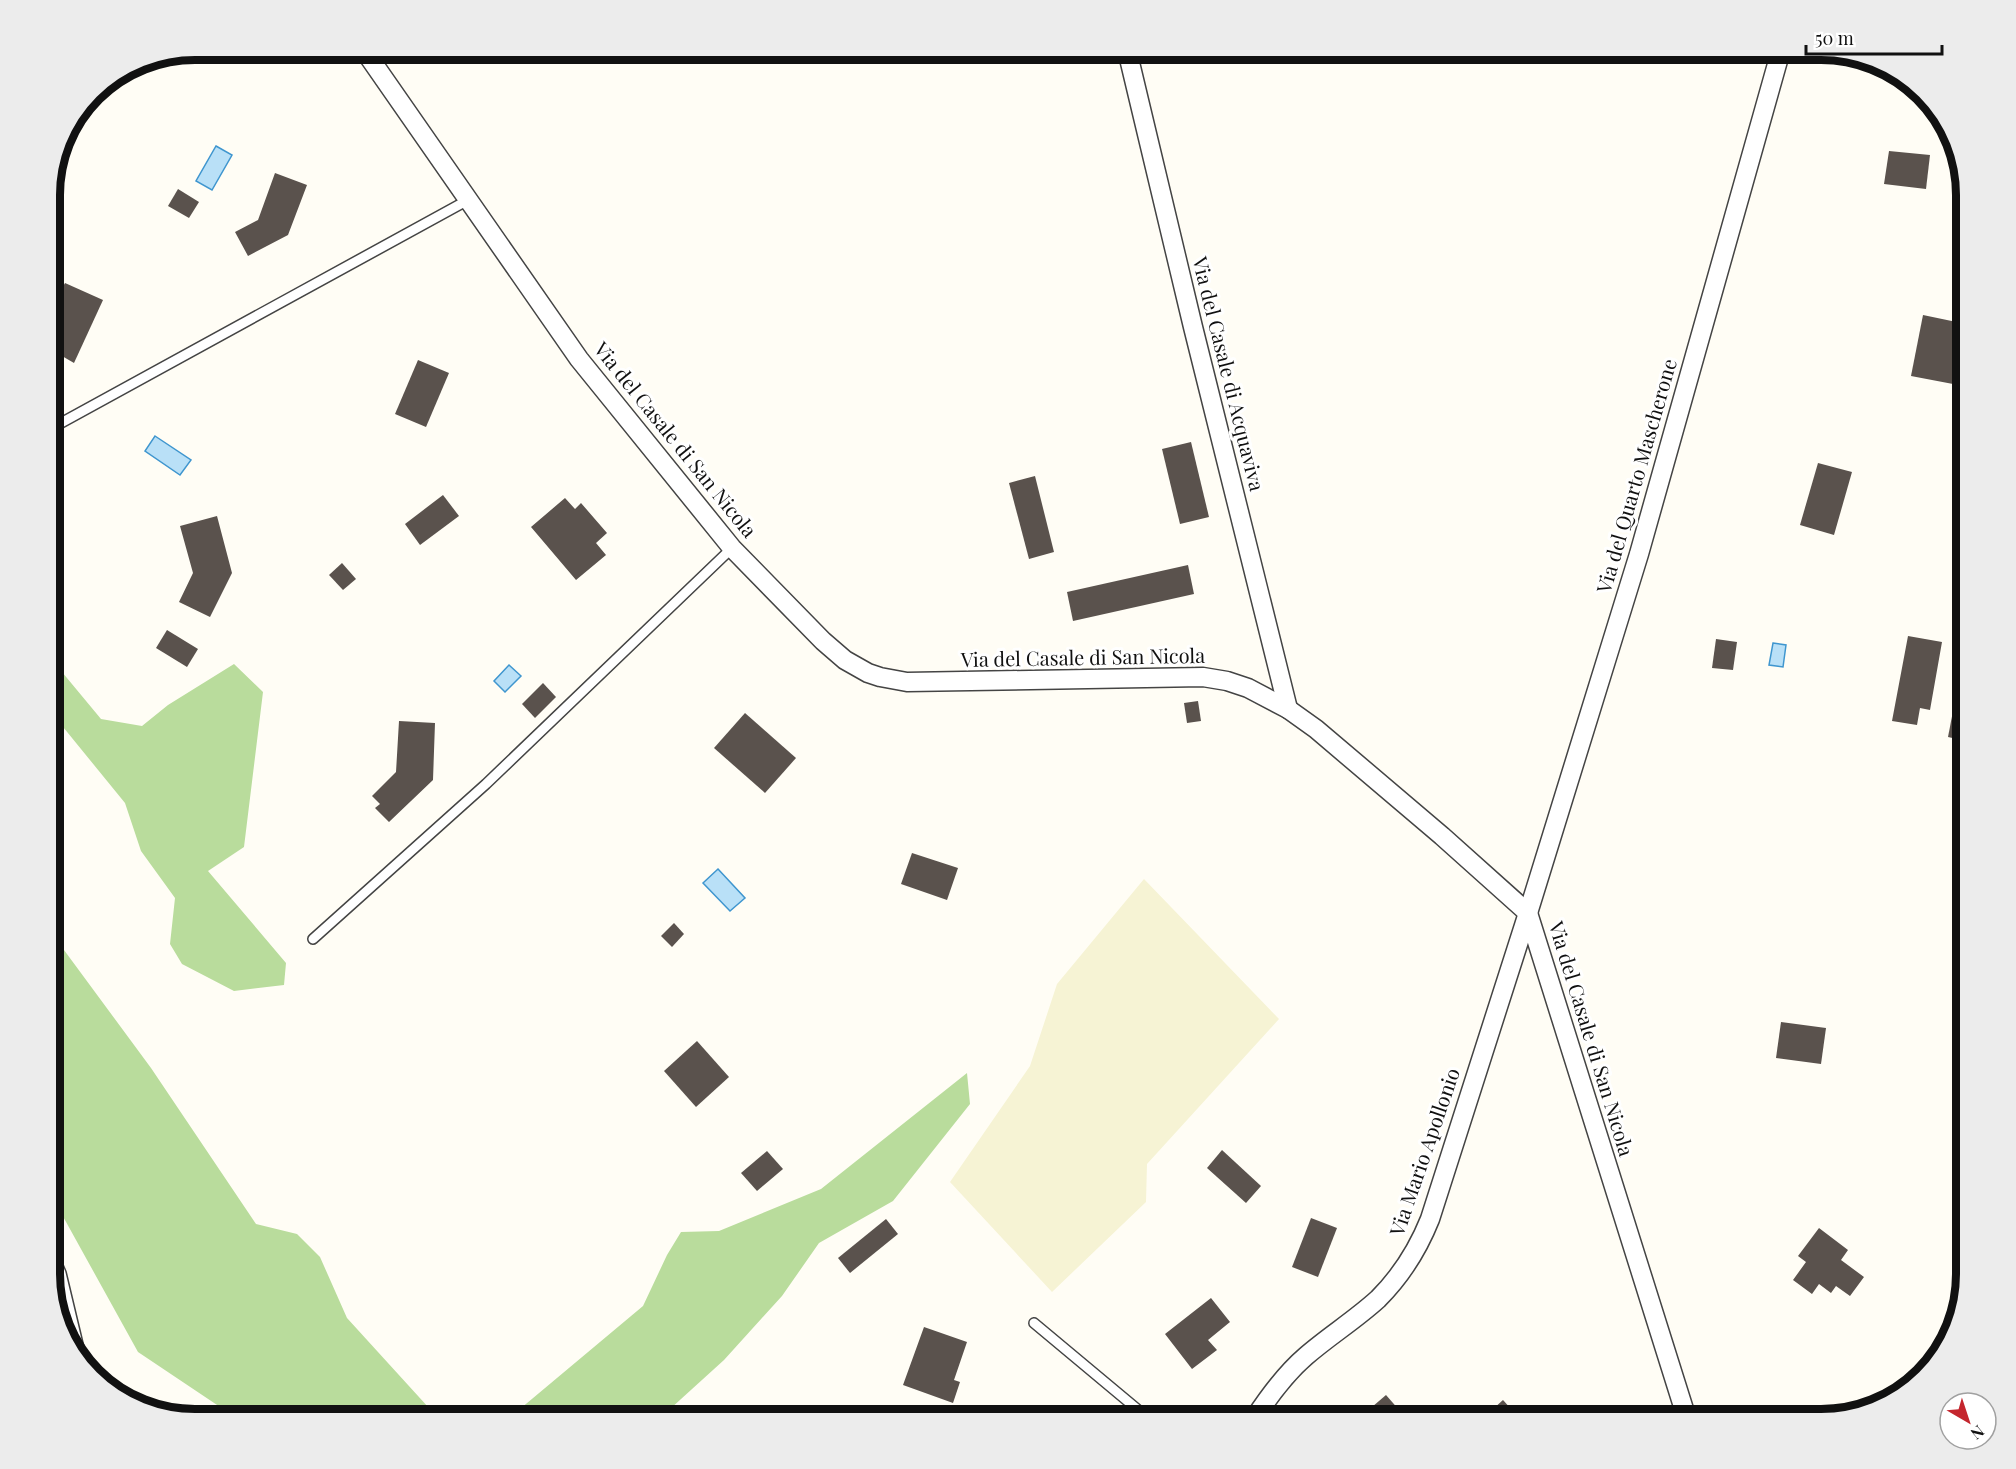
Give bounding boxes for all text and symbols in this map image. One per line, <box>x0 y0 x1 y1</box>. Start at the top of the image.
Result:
scale bar <box>1806 18 1942 56</box>
text: 50 m <box>1815 26 1854 50</box>
street label: Via del Casale di Acquaviva <box>1187 253 1272 494</box>
street label: Via del Casale di San Nicola <box>588 335 764 543</box>
street label: Via del Quarto Mascherone <box>1589 355 1682 597</box>
street label: Via del Casale di San Nicola <box>960 641 1205 672</box>
street label: Via del Casale di San Nicola <box>1544 917 1641 1159</box>
street label: Via Mario Apollonio <box>1382 1064 1465 1240</box>
north arrow <box>1938 1391 1998 1451</box>
text: N <box>1966 1421 1989 1445</box>

